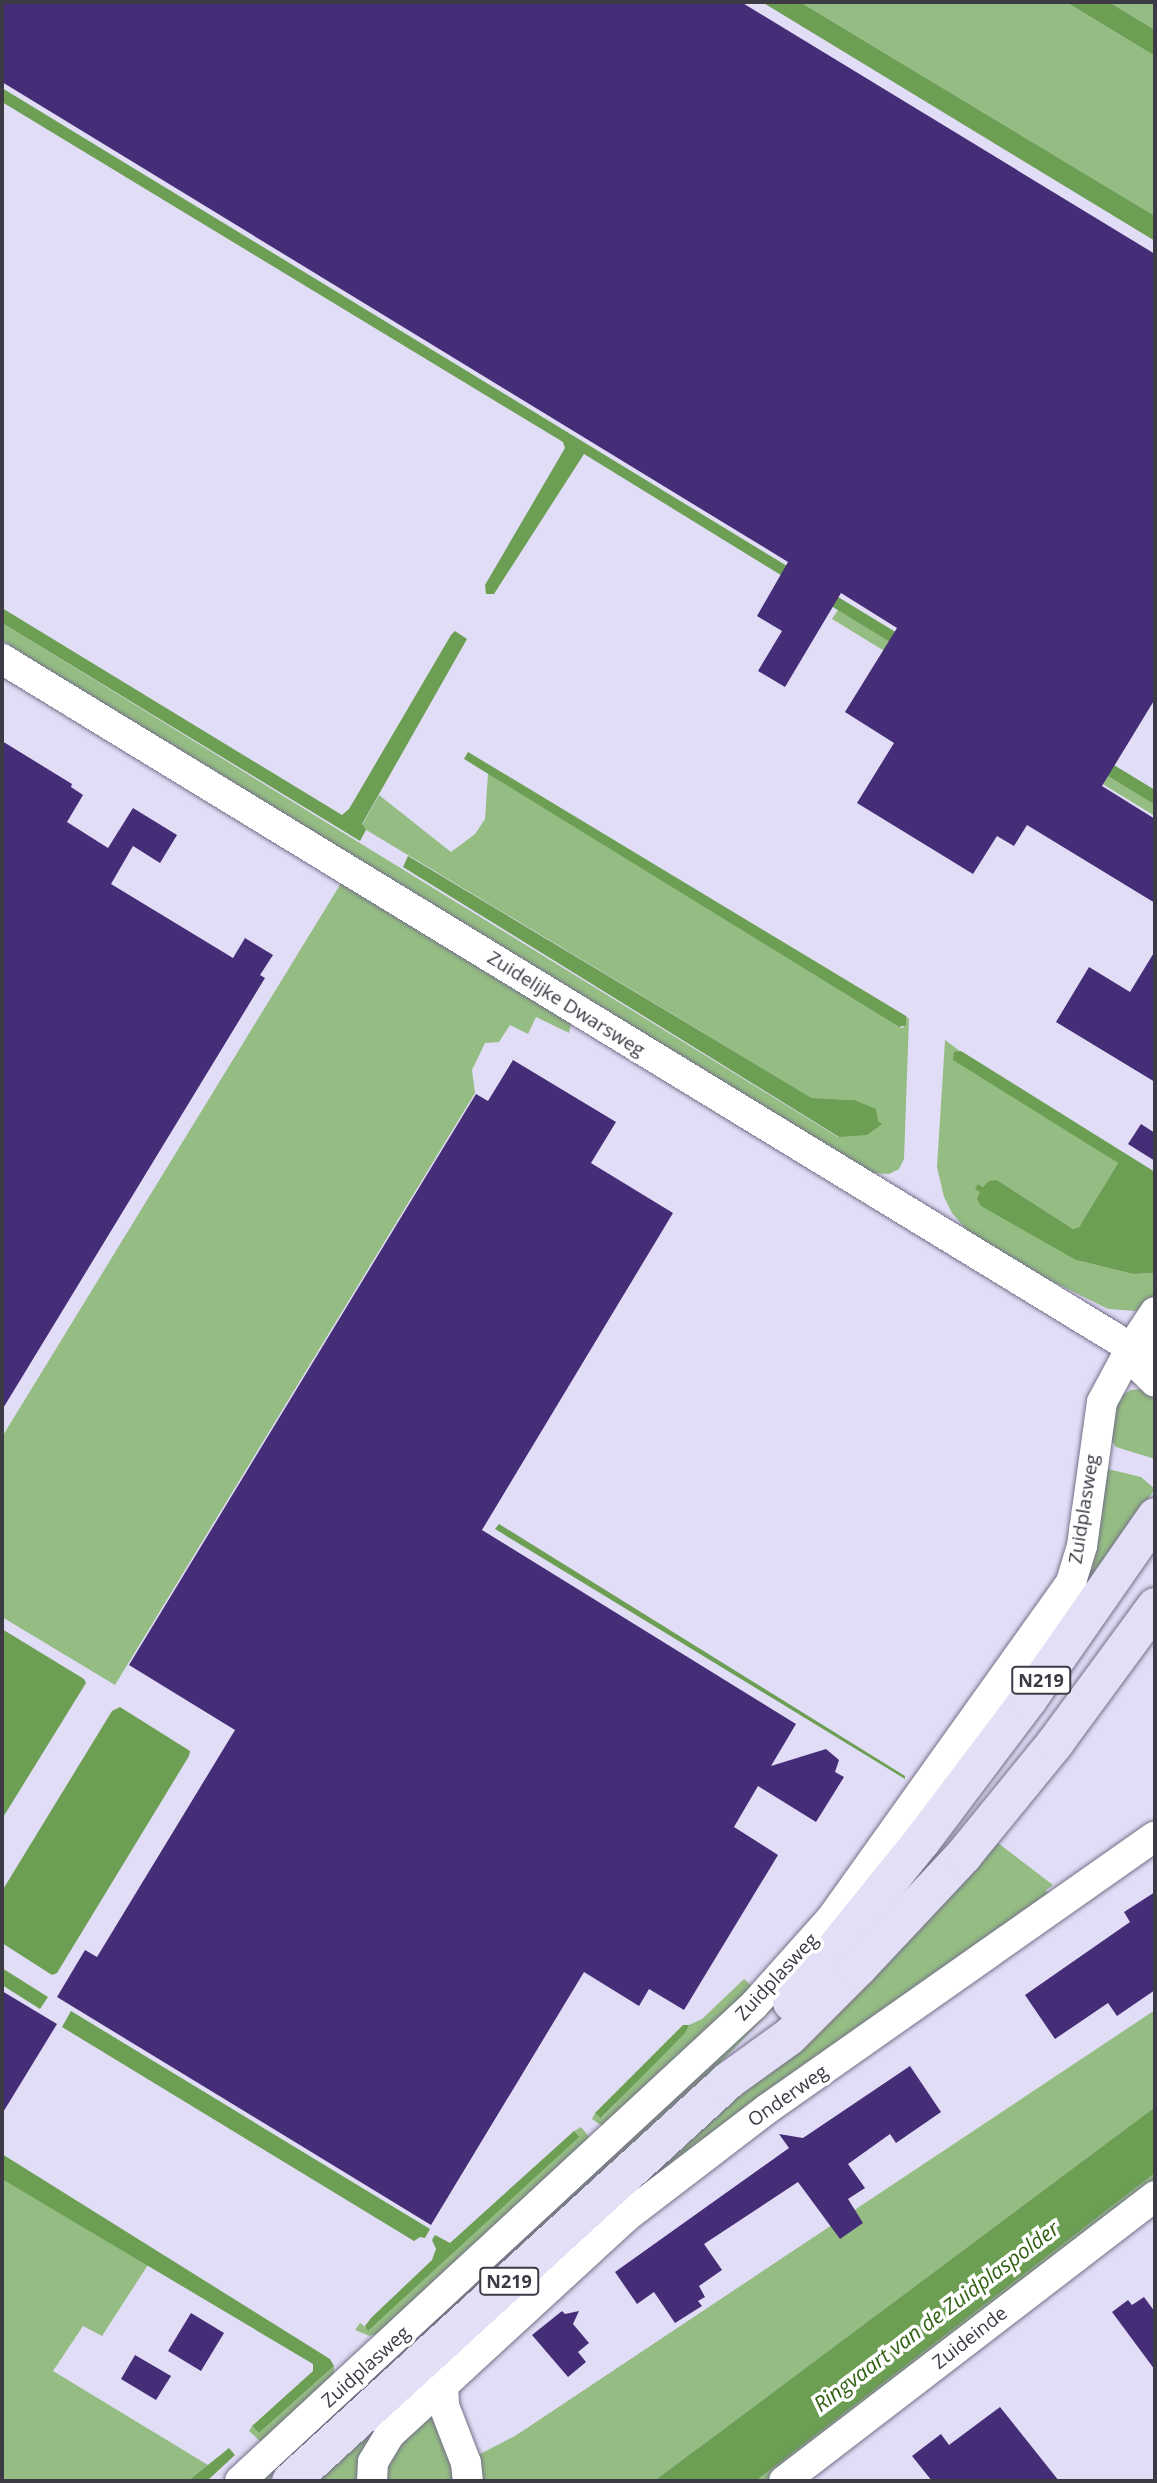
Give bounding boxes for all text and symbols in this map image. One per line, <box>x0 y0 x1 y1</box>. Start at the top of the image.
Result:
street label: Zuidelijke Dwarsweg <box>483 946 649 1062</box>
street label: Zuidplasweg <box>1064 1453 1104 1565</box>
road number: N219 <box>1010 1666 1072 1694</box>
street label: Zuidplasweg <box>731 1929 823 2025</box>
street label: Onderweg <box>744 2060 832 2132</box>
water label: Ringvaart van de Zuidplaspolder <box>808 2215 1064 2417</box>
road number: N219 <box>477 2266 540 2295</box>
street label: Zuideinde <box>928 2302 1012 2374</box>
street label: Zuidplasweg <box>317 2321 415 2413</box>

